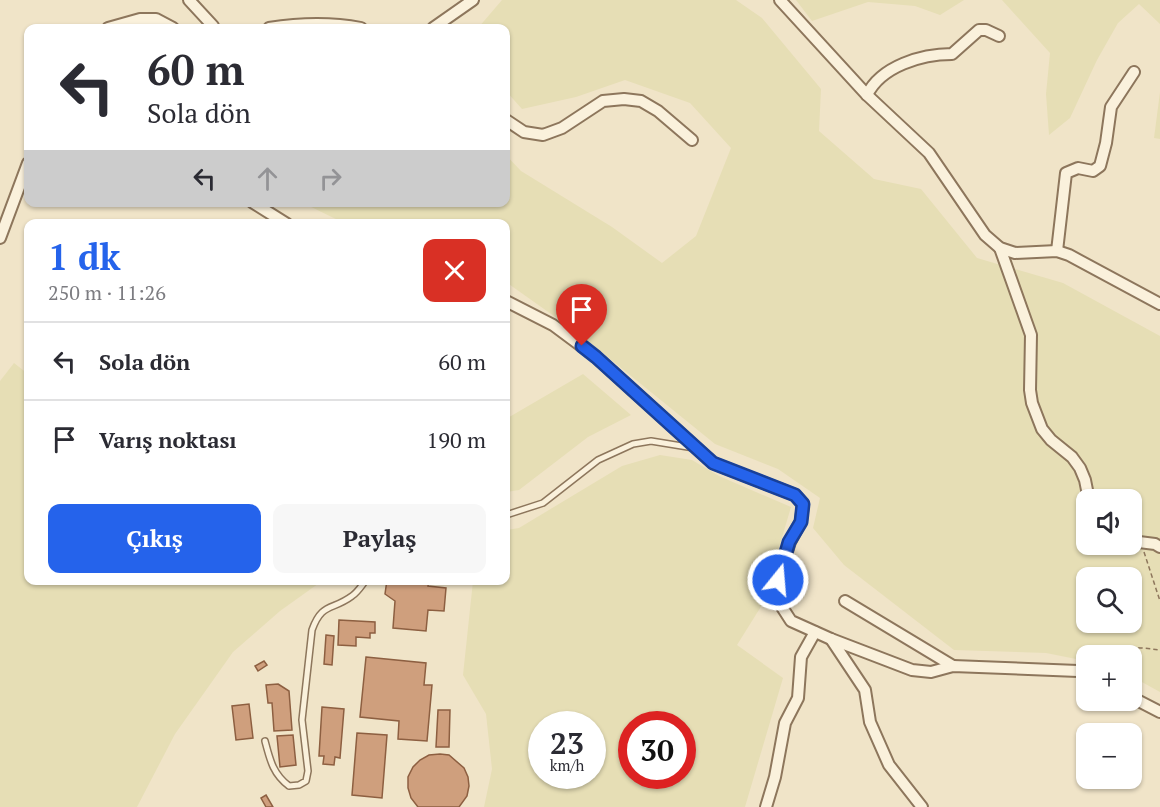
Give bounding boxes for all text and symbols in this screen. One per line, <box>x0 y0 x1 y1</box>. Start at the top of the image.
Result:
text: 60 m <box>147 41 245 97</box>
icon: left <box>48 48 126 126</box>
text: Sola dön <box>147 95 251 131</box>
icon: left <box>188 162 221 195</box>
icon: ahead <box>251 162 284 195</box>
icon: right <box>314 162 347 195</box>
text: 1 dk <box>48 233 121 280</box>
button: close <box>423 239 486 302</box>
text: 250 m · 11:26 <box>48 279 166 306</box>
pin <box>556 284 607 346</box>
icon: arrive <box>565 293 598 326</box>
icon: left <box>48 345 81 378</box>
text: Sola dön <box>99 347 190 376</box>
text: 60 m <box>438 347 486 376</box>
icon: arrive <box>48 423 81 456</box>
text: Varış noktası <box>99 425 237 454</box>
text: 190 m <box>426 425 486 454</box>
map controls <box>1076 489 1142 789</box>
button: sound <box>1076 489 1142 555</box>
button: Çıkış <box>48 504 261 573</box>
button: Paylaş <box>273 504 486 573</box>
position arrow <box>746 548 810 612</box>
button: search <box>1076 567 1142 633</box>
button: + <box>1076 645 1142 711</box>
speed limit sign: 30 <box>618 711 696 789</box>
text: 23 <box>550 723 584 763</box>
button: − <box>1076 723 1142 789</box>
text: km/h <box>550 755 584 775</box>

